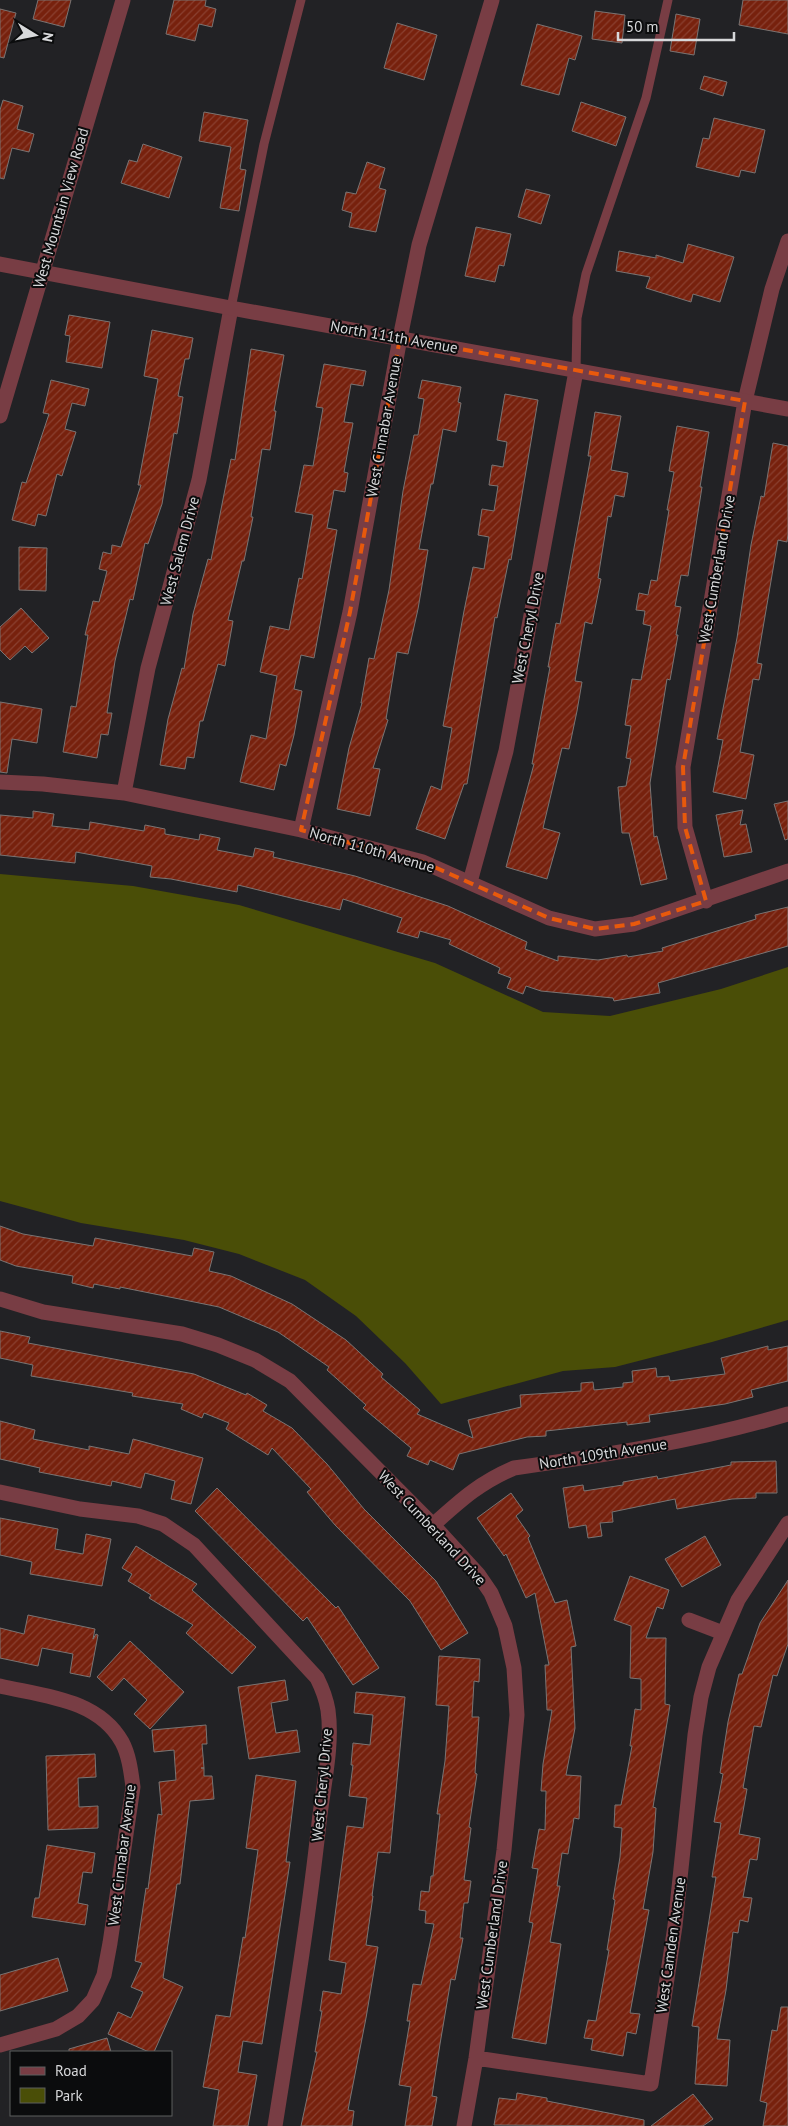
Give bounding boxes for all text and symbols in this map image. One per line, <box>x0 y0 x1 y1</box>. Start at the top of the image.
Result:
north arrow <box>10 10 60 60</box>
scale bar <box>618 10 734 42</box>
text: 50 m <box>626 17 659 36</box>
text: N <box>38 31 57 43</box>
street label: West Mountain View Road <box>29 126 92 290</box>
street label: North 111th Avenue <box>329 316 459 357</box>
street label: West Cinnabar Avenue <box>362 355 405 499</box>
street label: West Cumberland Drive <box>694 493 739 644</box>
street label: West Salem Drive <box>156 494 203 607</box>
street label: West Cheryl Drive <box>507 570 548 685</box>
street label: North 110th Avenue <box>307 823 437 876</box>
street label: North 109th Avenue <box>538 1434 668 1473</box>
street label: West Cumberland Drive <box>374 1466 490 1589</box>
street label: West Cheryl Drive <box>307 1728 336 1842</box>
street label: West Cinnabar Avenue <box>103 1783 140 1927</box>
street label: West Cumberland Drive <box>472 1859 511 2010</box>
street label: West Camden Avenue <box>652 1876 689 2014</box>
legend <box>10 2051 172 2116</box>
text: Road <box>55 2061 87 2080</box>
text: Park <box>55 2086 83 2105</box>

